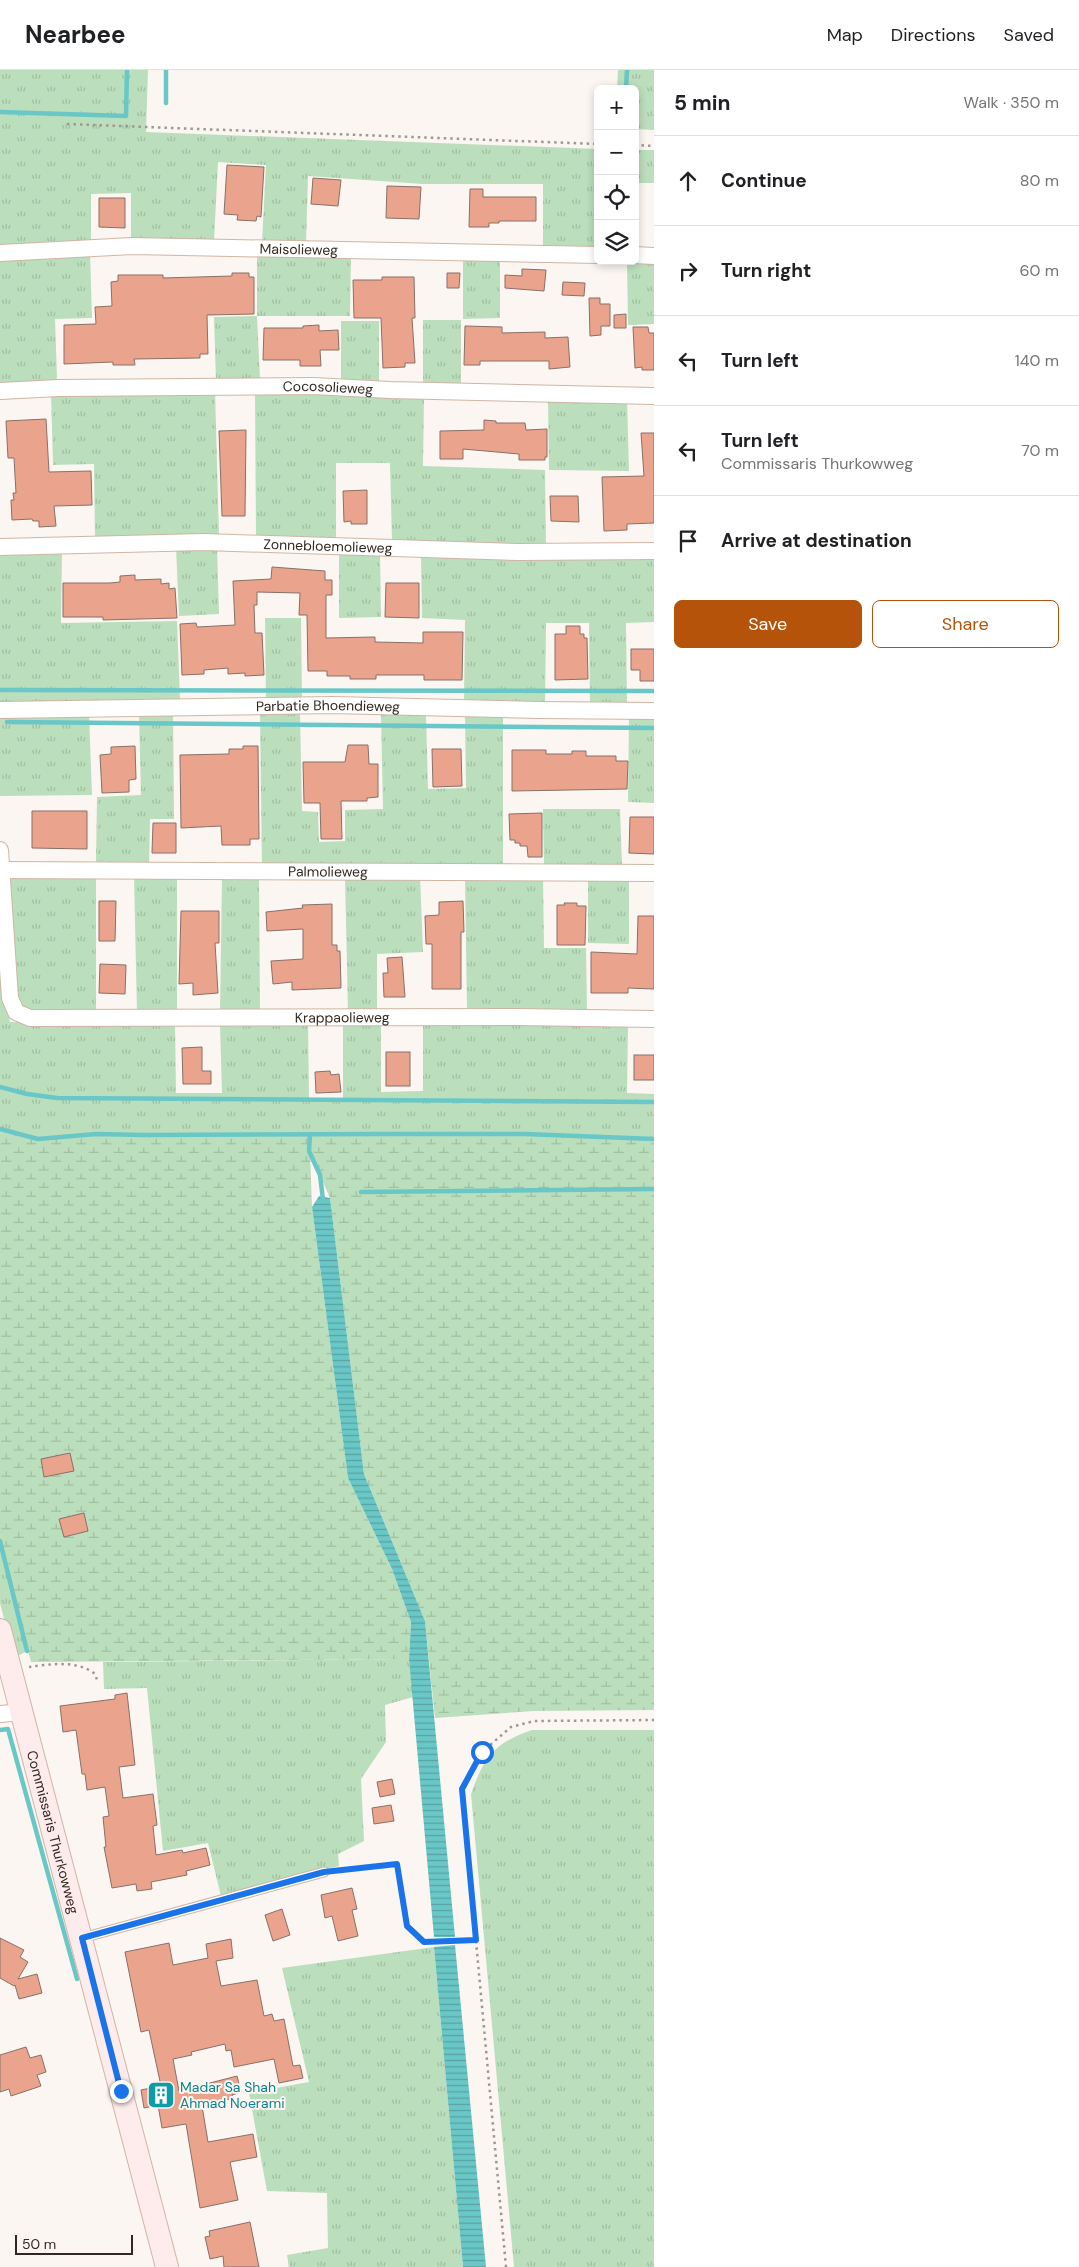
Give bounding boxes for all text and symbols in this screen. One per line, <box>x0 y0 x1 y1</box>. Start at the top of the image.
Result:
text: Nearbee <box>25 19 125 50</box>
text: Map <box>827 23 863 47</box>
text: Directions <box>891 23 976 47</box>
text: Saved <box>1004 23 1054 47</box>
map controls <box>594 85 639 265</box>
button: + <box>594 85 639 130</box>
text: 5 min <box>674 89 730 117</box>
text: Walk · 350 m <box>964 92 1059 113</box>
button: − <box>594 130 639 175</box>
icon: ahead <box>674 167 702 195</box>
text: Continue <box>721 168 807 193</box>
text: 80 m <box>1020 170 1059 191</box>
button: locate <box>594 175 639 220</box>
button: layers <box>594 220 639 265</box>
street label: Maisolieweg <box>259 239 338 259</box>
icon: right <box>674 257 702 285</box>
text: Turn right <box>721 258 811 283</box>
text: 60 m <box>1019 260 1059 281</box>
icon: left <box>674 347 702 375</box>
text: Turn left <box>721 348 799 373</box>
text: 140 m <box>1015 350 1059 371</box>
street label: Cocosolieweg <box>283 377 374 398</box>
text: Turn left <box>721 428 799 453</box>
icon: left <box>674 437 702 465</box>
text: 70 m <box>1021 440 1059 461</box>
text: Commissaris Thurkowweg <box>721 453 913 474</box>
icon: arrive <box>674 527 702 555</box>
text: Arrive at destination <box>721 528 912 553</box>
street label: Zonnebloemolieweg <box>263 535 393 557</box>
button: Save <box>674 600 862 648</box>
button: Share <box>872 600 1059 648</box>
street label: Parbatie Bhoendieweg <box>256 696 400 716</box>
street label: Palmolieweg <box>288 862 368 881</box>
street label: Krappaolieweg <box>295 1008 390 1026</box>
route start <box>471 1741 494 1764</box>
street label: Commissaris Thurkowweg <box>23 1748 83 1916</box>
place label: Madar Sa Shah Ahmad Noerami <box>180 2078 285 2112</box>
route end <box>110 2080 133 2103</box>
building icon: Madar Sa Shah Ahmad Noerami <box>146 2080 176 2110</box>
scale bar <box>15 2232 132 2255</box>
text: 50 m <box>22 2235 56 2253</box>

